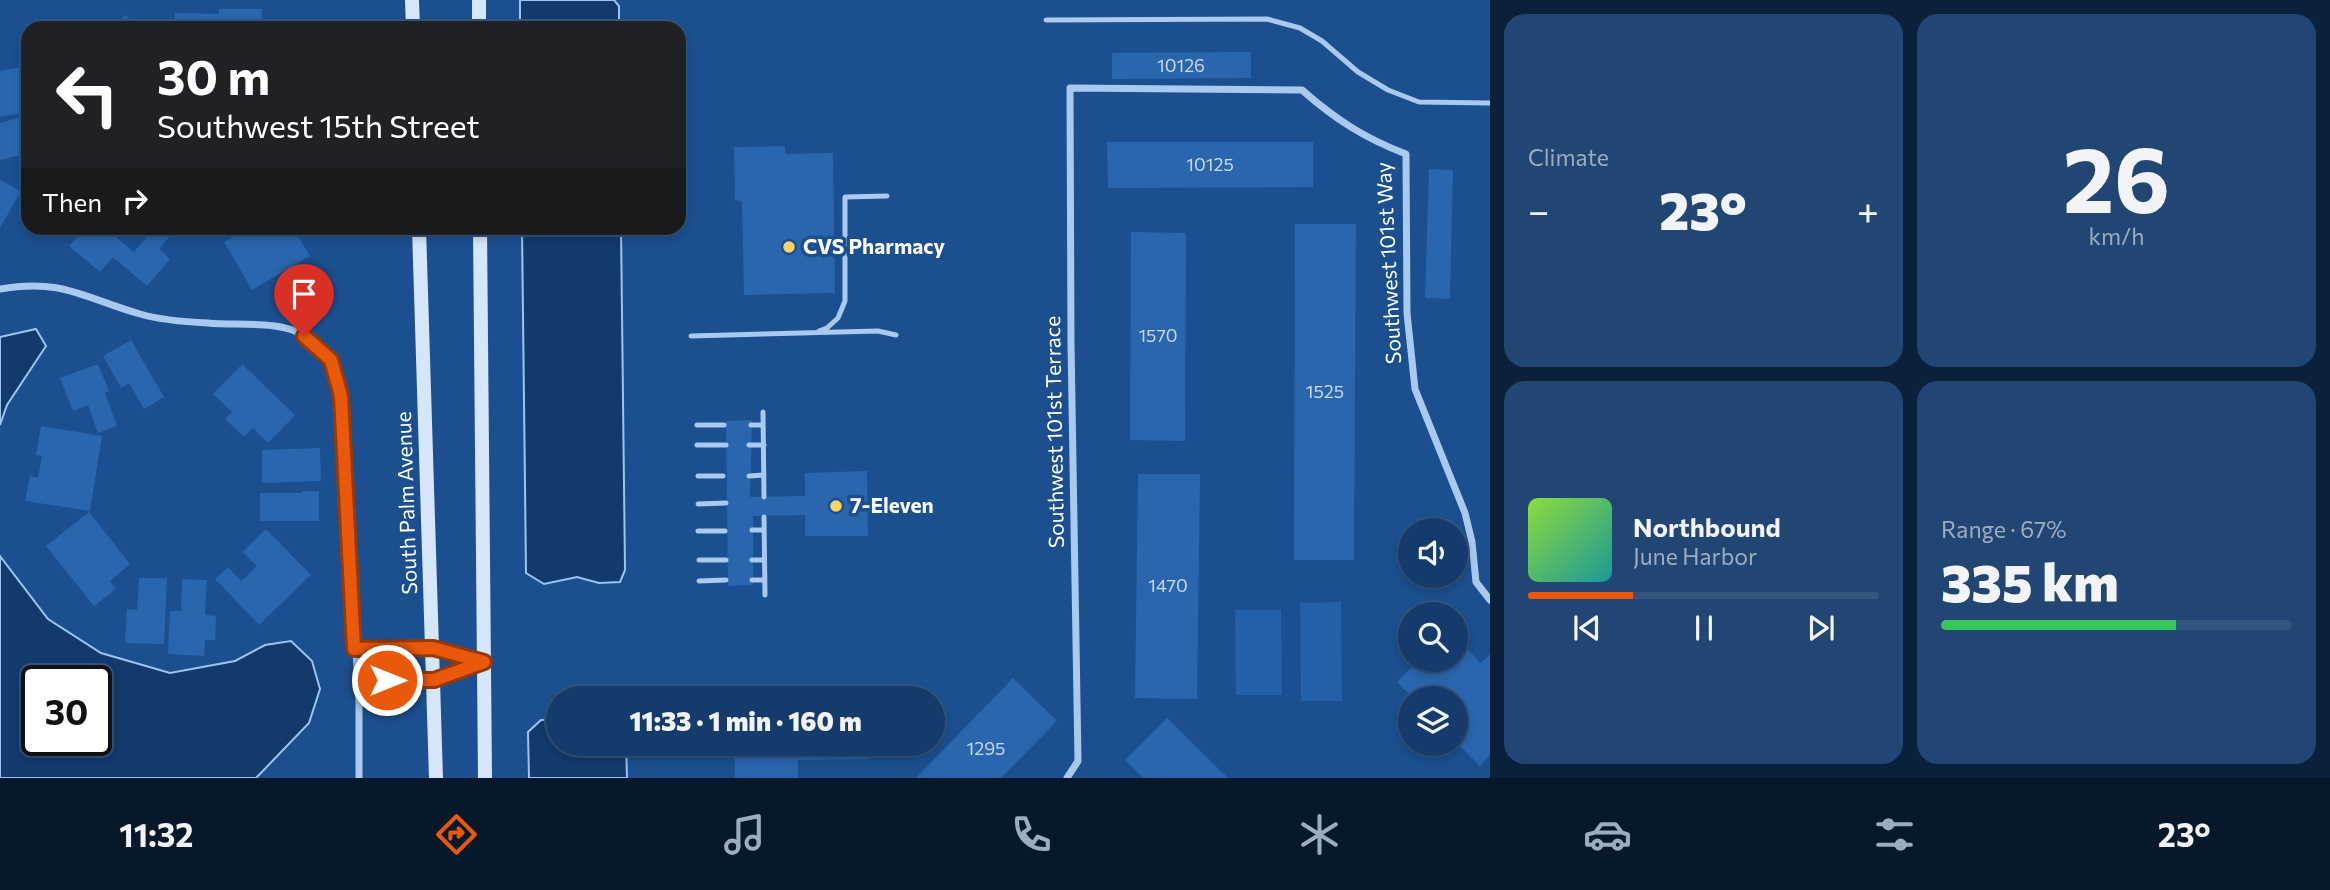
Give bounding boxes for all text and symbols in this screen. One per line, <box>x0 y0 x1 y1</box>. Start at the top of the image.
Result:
text: 30 m <box>157 45 270 105</box>
icon: left <box>42 49 133 140</box>
house number: 10126 <box>1157 54 1205 76</box>
text: Southwest 15th Street <box>157 105 480 145</box>
text: 26 <box>2063 120 2170 232</box>
text: Climate <box>1528 143 1609 171</box>
house number: 10125 <box>1186 153 1234 175</box>
street label: Southwest 101st Way <box>1370 161 1405 365</box>
text: 23° <box>1659 177 1747 241</box>
icon: right <box>116 182 154 220</box>
text: Then <box>42 186 102 217</box>
text: − <box>1528 186 1550 233</box>
text: + <box>1857 186 1879 233</box>
text: km/h <box>2089 222 2144 250</box>
place label: CVS Pharmacy <box>803 233 946 258</box>
marker: CVS Pharmacy <box>781 239 797 255</box>
pin <box>274 264 334 336</box>
icon: arrive <box>285 275 323 313</box>
street label: Southwest 101st Terrace <box>1039 316 1068 548</box>
house number: 1570 <box>1138 324 1178 346</box>
house number: 1525 <box>1306 380 1344 402</box>
street label: South Palm Avenue <box>390 411 421 595</box>
place label: 7-Eleven <box>850 492 934 517</box>
marker: 7-Eleven <box>828 498 844 514</box>
text: Northbound <box>1633 511 1781 542</box>
text: Range · 67% <box>1941 515 2066 543</box>
map controls <box>1398 518 1468 756</box>
button: sound <box>1398 518 1468 588</box>
text: June Harbor <box>1633 542 1757 570</box>
text: 335 km <box>1941 549 2119 613</box>
house number: 1470 <box>1148 574 1188 596</box>
button: search <box>1398 602 1468 672</box>
icon: previous <box>1568 609 1606 647</box>
icon: pause <box>1685 609 1723 647</box>
icon: next <box>1802 609 1840 647</box>
position arrow <box>350 643 424 717</box>
speed limit sign: 30 <box>21 665 112 756</box>
button: layers <box>1398 686 1468 756</box>
text: 11:33 · 1 min · 160 m <box>629 705 862 736</box>
house number: 1295 <box>967 737 1005 759</box>
icon: directions <box>432 810 481 859</box>
icon: music <box>720 810 769 859</box>
icon: phone <box>1007 810 1056 859</box>
icon: climate <box>1295 810 1344 859</box>
icon: car <box>1583 810 1632 859</box>
icon: filters <box>1870 810 1919 859</box>
text: 11:32 <box>119 814 193 854</box>
text: 23° <box>2158 814 2211 854</box>

